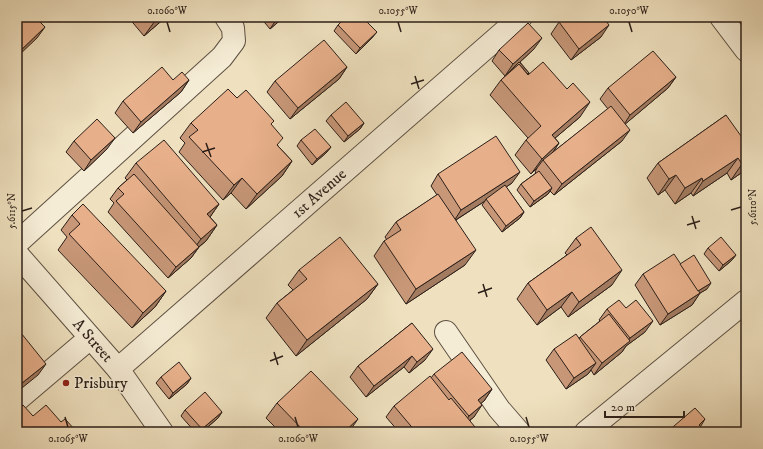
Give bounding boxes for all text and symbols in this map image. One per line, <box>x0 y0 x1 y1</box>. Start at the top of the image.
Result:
text: 0.1060°W <box>147 5 188 17</box>
text: 0.1055°W <box>378 5 418 17</box>
text: 0.1050°W <box>609 5 650 17</box>
street label: 1st Avenue <box>288 164 351 223</box>
text: 5.6110°N <box>747 189 759 225</box>
text: 5.6115°N <box>6 193 18 229</box>
street label: A Street <box>68 314 117 366</box>
place label: Prisbury <box>74 373 128 393</box>
marker: Prisbury <box>61 378 71 388</box>
scale bar <box>605 393 684 419</box>
text: 20 m <box>611 400 635 415</box>
text: 0.1065°W <box>48 433 88 445</box>
text: 0.1060°W <box>278 433 319 445</box>
text: 0.1055°W <box>509 433 549 445</box>

